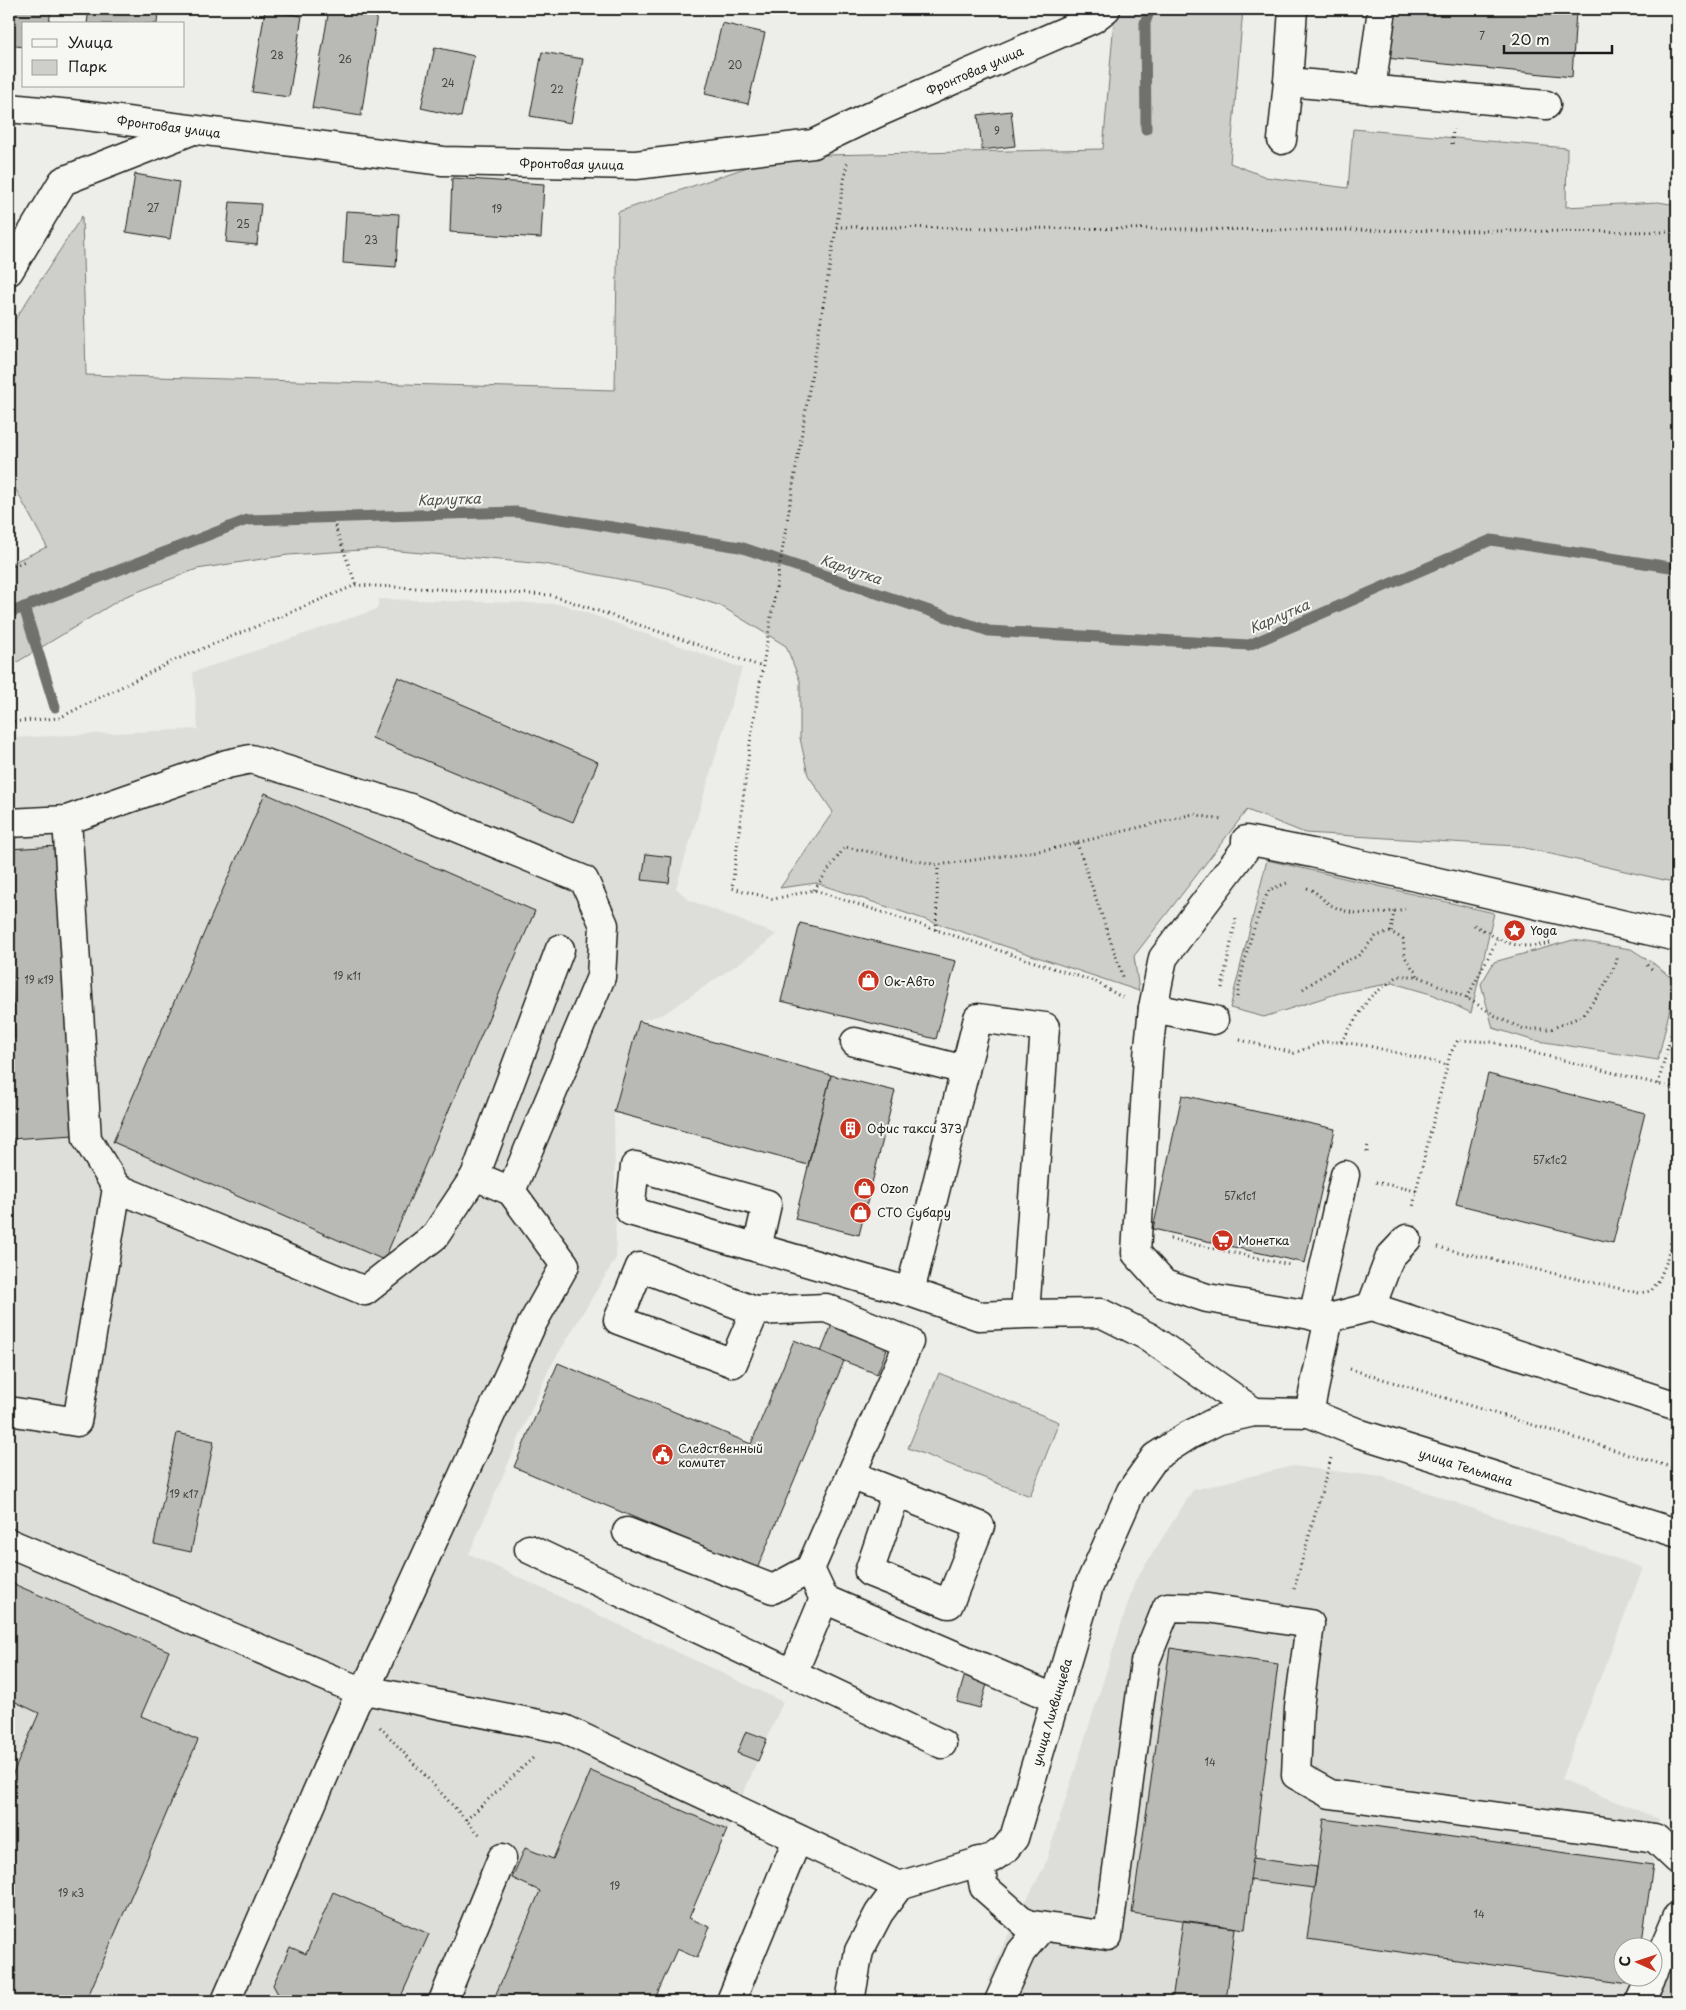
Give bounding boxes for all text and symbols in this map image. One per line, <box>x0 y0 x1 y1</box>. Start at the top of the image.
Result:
legend <box>22 22 185 88</box>
scale bar <box>1504 22 1611 54</box>
text: 20 m <box>1511 27 1550 50</box>
house number: 7 <box>1479 28 1485 43</box>
text: Улица <box>68 30 113 53</box>
street label: Фронтовая улица <box>923 41 1026 100</box>
house number: 28 <box>270 47 284 62</box>
house number: 26 <box>338 51 352 66</box>
text: Парк <box>68 54 107 77</box>
house number: 20 <box>728 57 742 72</box>
house number: 24 <box>441 75 455 90</box>
house number: 22 <box>550 81 564 96</box>
street label: Фронтовая улица <box>116 111 222 142</box>
house number: 9 <box>994 123 1000 138</box>
street label: Фронтовая улица <box>519 154 625 174</box>
house number: 27 <box>147 200 160 215</box>
house number: 19 <box>492 201 502 216</box>
house number: 25 <box>236 216 250 231</box>
house number: 23 <box>364 232 378 247</box>
water label: Карлутка <box>417 487 482 511</box>
water label: Карлутка <box>818 549 886 590</box>
water label: Карлутка <box>1246 593 1313 638</box>
place icon: Yoga <box>1502 918 1526 942</box>
place label: Yoga <box>1530 921 1558 939</box>
house number: 19 к11 <box>333 968 361 983</box>
shop icon: Ок-Авто <box>856 969 880 993</box>
house number: 19 к19 <box>24 972 54 987</box>
place label: Ок-Авто <box>884 972 935 990</box>
building icon: Офис такси 373 <box>839 1116 863 1140</box>
place label: Офис такси 373 <box>867 1119 962 1137</box>
house number: 57к1с2 <box>1533 1152 1567 1167</box>
shop icon: Ozon <box>852 1176 876 1200</box>
place label: Ozon <box>880 1179 909 1197</box>
house number: 57к1с1 <box>1224 1188 1256 1203</box>
shop icon: СТО Субару <box>849 1200 873 1224</box>
place label: СТО Субару <box>877 1203 951 1221</box>
supermarket icon: Монетка <box>1210 1228 1234 1252</box>
place label: Монетка <box>1238 1231 1290 1249</box>
place label: Следственный комитет <box>678 1439 763 1471</box>
public building icon: Следственный комитет <box>650 1443 674 1467</box>
street label: улица Тельмана <box>1417 1444 1516 1490</box>
house number: 19 к17 <box>169 1486 199 1501</box>
street label: улица Лихвинцева <box>1027 1656 1076 1768</box>
house number: 14 <box>1204 1754 1216 1769</box>
house number: 19 <box>610 1878 620 1893</box>
house number: 19 к3 <box>58 1885 84 1900</box>
house number: 14 <box>1473 1906 1485 1921</box>
north arrow <box>1614 1938 1664 1988</box>
text: С <box>1614 1955 1635 1967</box>

